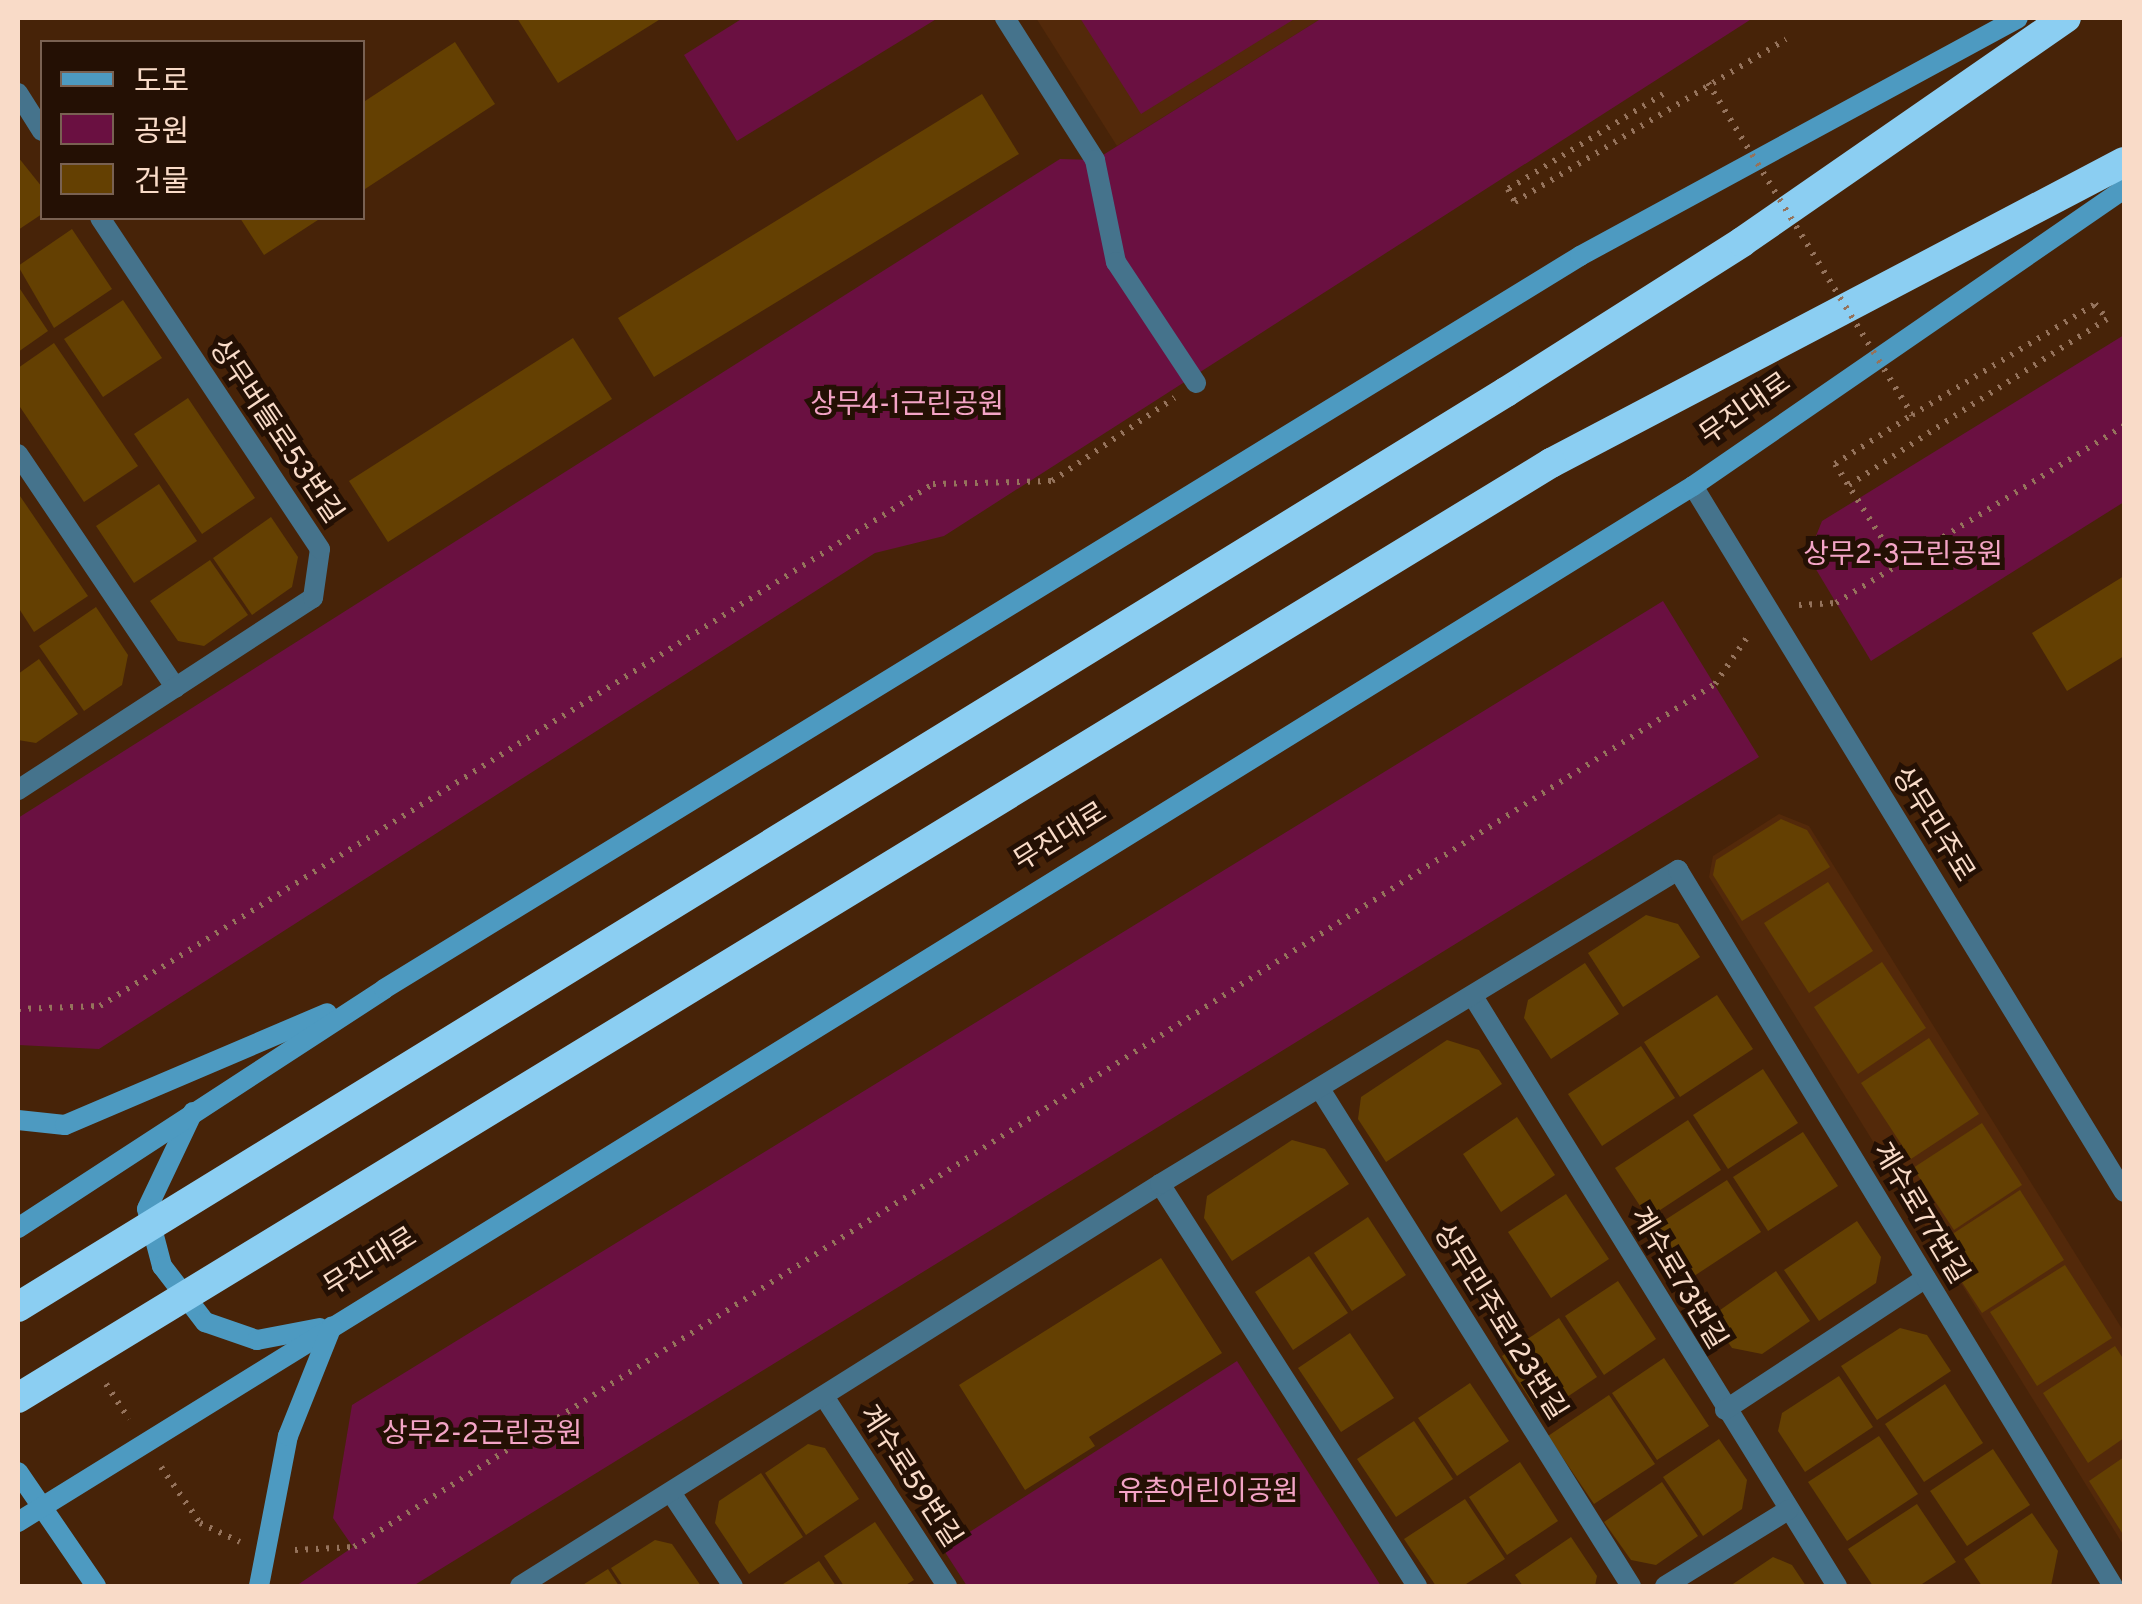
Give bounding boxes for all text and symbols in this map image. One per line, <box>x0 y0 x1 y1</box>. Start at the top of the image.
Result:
legend <box>40 40 365 220</box>
text: 도로 <box>134 65 189 102</box>
text: 공원 <box>134 115 189 152</box>
text: 건물 <box>134 165 189 202</box>
street label: 상무버들로53번길 <box>201 334 349 530</box>
street label: 무진대로 <box>1694 367 1798 453</box>
park label: 상무4-1근린공원 <box>810 389 1004 423</box>
park label: 상무2-3근린공원 <box>1803 539 2003 573</box>
street label: 상무민주로 <box>1884 761 1980 889</box>
street label: 무진대로 <box>1008 796 1114 880</box>
street label: 계수로77번길 <box>1864 1137 1974 1291</box>
street label: 계수로73번길 <box>1621 1202 1733 1356</box>
street label: 상무민주로123번길 <box>1425 1219 1573 1427</box>
street label: 무진대로 <box>318 1221 424 1305</box>
street label: 계수로59번길 <box>851 1400 967 1554</box>
park label: 상무2-2근린공원 <box>382 1418 582 1452</box>
park label: 유촌어린이공원 <box>1118 1476 1298 1510</box>

